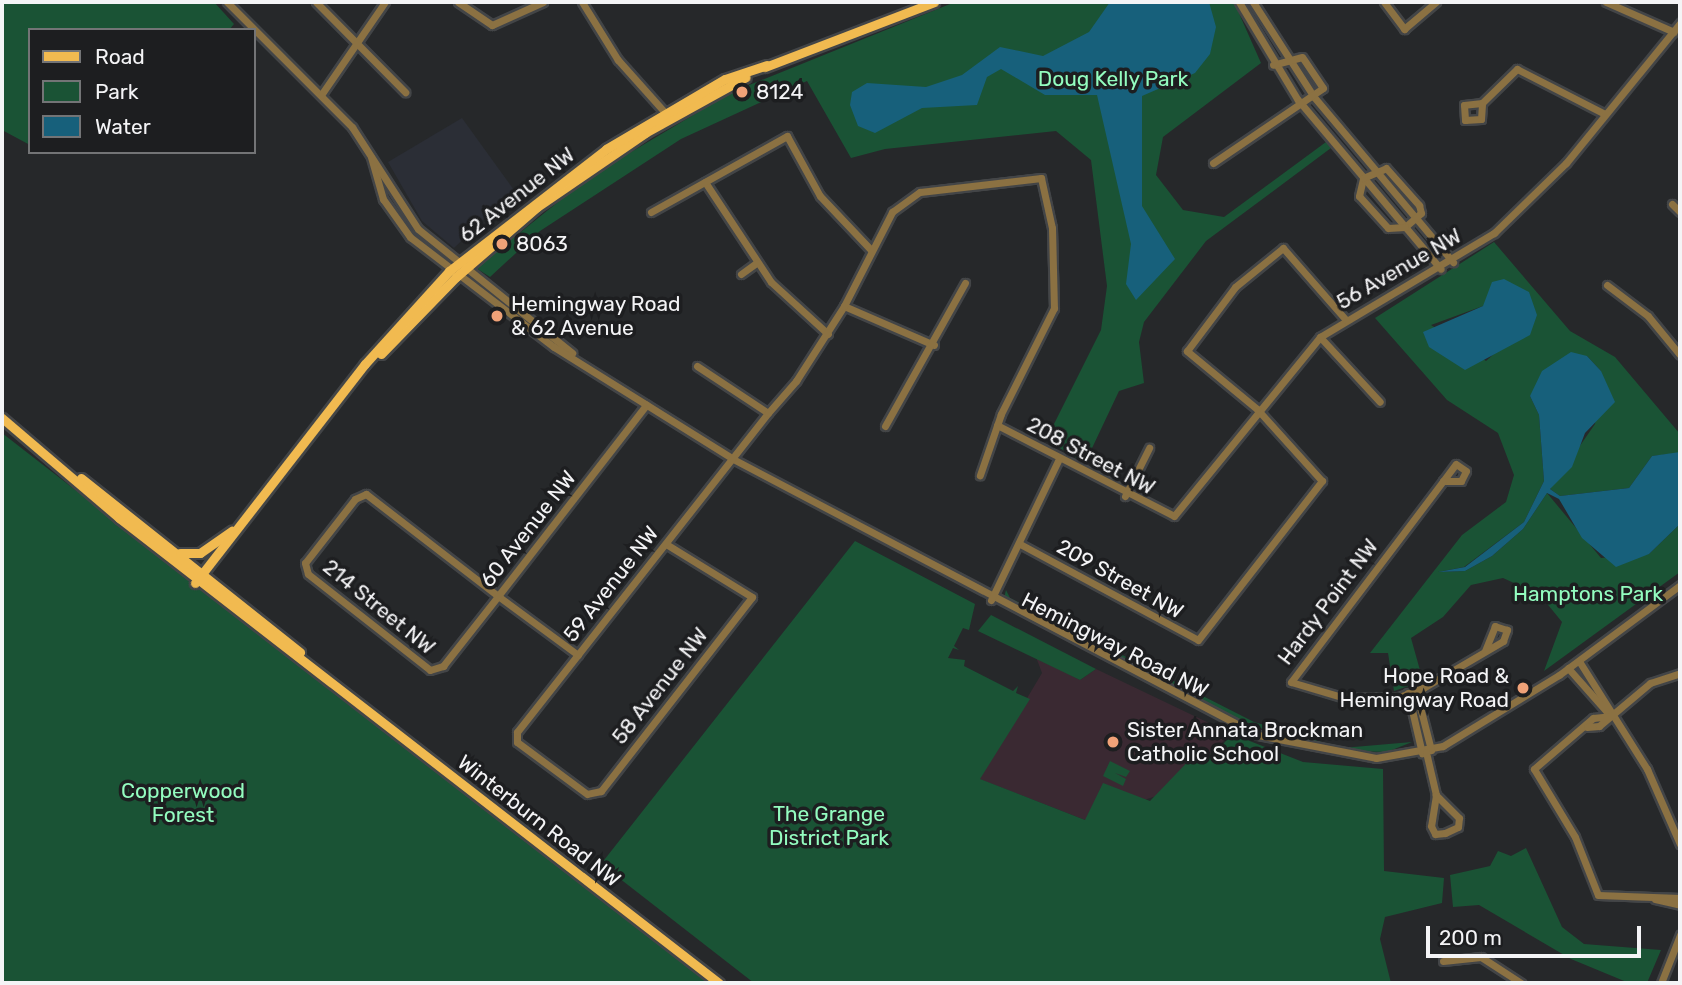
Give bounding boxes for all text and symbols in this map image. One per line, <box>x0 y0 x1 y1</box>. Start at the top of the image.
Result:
legend <box>28 28 256 154</box>
text: Road <box>95 44 145 69</box>
park label: Doug Kelly Park <box>1037 66 1189 92</box>
text: Park <box>95 79 139 104</box>
place label: 8124 <box>756 79 804 105</box>
marker: 8124 <box>734 84 750 100</box>
text: Water <box>95 114 151 139</box>
street label: 62 Avenue NW <box>454 142 580 248</box>
street label: 56 Avenue NW <box>1332 223 1466 315</box>
place label: 8063 <box>516 231 568 257</box>
marker: 8063 <box>494 236 510 252</box>
place label: Hemingway Road & 62 Avenue <box>511 291 681 341</box>
marker: Hemingway Road & 62 Avenue <box>489 308 505 324</box>
street label: 208 Street NW <box>1023 412 1159 500</box>
street label: 60 Avenue NW <box>475 466 581 592</box>
street label: 59 Avenue NW <box>558 521 664 647</box>
street label: 209 Street NW <box>1052 534 1188 624</box>
street label: Hardy Point NW <box>1272 534 1384 670</box>
street label: 214 Street NW <box>318 554 440 660</box>
park label: Hamptons Park <box>1513 581 1663 607</box>
street label: Hemingway Road NW <box>1017 587 1213 703</box>
street label: 58 Avenue NW <box>607 623 713 749</box>
place label: Hope Road & Hemingway Road <box>1339 663 1509 713</box>
marker: Hope Road & Hemingway Road <box>1515 680 1531 696</box>
place label: Sister Annata Brockman Catholic School <box>1127 717 1364 767</box>
marker: Sister Annata Brockman Catholic School <box>1105 734 1121 750</box>
street label: Winterburn Road NW <box>453 750 625 892</box>
park label: Copperwood Forest <box>121 778 245 828</box>
park label: The Grange District Park <box>769 801 889 851</box>
scale bar <box>1430 912 1645 956</box>
text: 200 m <box>1439 925 1502 950</box>

